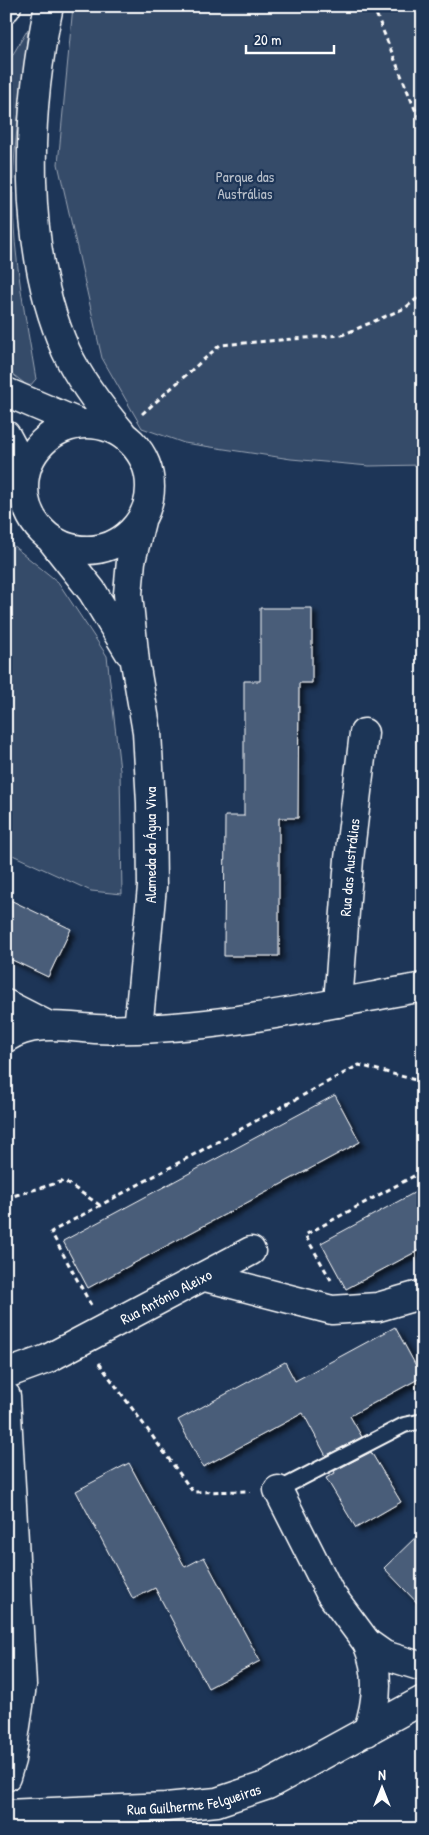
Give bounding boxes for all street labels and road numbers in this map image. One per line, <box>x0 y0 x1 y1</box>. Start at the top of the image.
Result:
street label: Alameda da Água Viva <box>140 787 161 903</box>
street label: Rua das Austrálias <box>334 817 364 917</box>
street label: Rua António Aleixo <box>116 1263 215 1329</box>
street label: Rua Guilherme Felgueiras <box>127 1778 264 1819</box>

